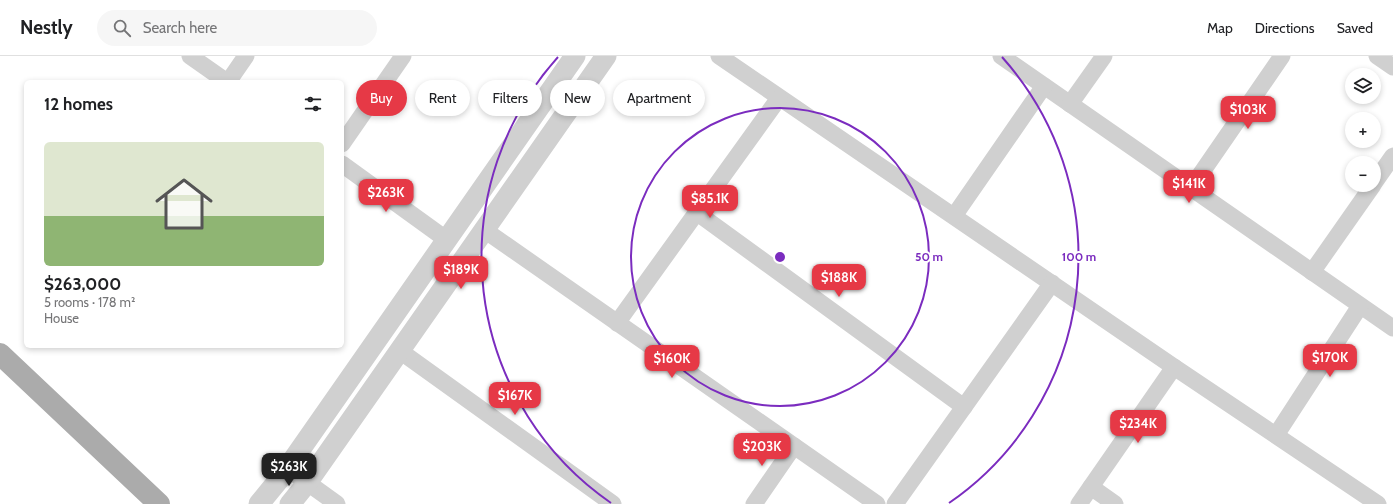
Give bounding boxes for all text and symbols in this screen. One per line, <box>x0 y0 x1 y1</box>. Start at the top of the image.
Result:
search box <box>97 10 377 46</box>
text: Nestly <box>20 16 73 39</box>
icon: search <box>111 17 133 39</box>
text: Search here <box>143 19 217 37</box>
text: Map <box>1207 19 1233 37</box>
text: Directions <box>1255 19 1315 37</box>
text: Saved <box>1337 19 1373 37</box>
map controls <box>1345 68 1381 192</box>
button: layers <box>1345 68 1381 104</box>
chip: Buy <box>356 80 407 116</box>
chip: Rent <box>415 80 470 116</box>
chip: Filters <box>478 80 542 116</box>
chip: New <box>550 80 605 116</box>
chip: Apartment <box>613 80 705 116</box>
icon: filters <box>302 93 324 115</box>
text: 12 homes <box>44 94 113 114</box>
pin: $103K <box>1220 96 1276 130</box>
text: $103K <box>1230 101 1266 117</box>
button: + <box>1345 112 1381 148</box>
button: − <box>1345 156 1381 192</box>
icon: home <box>148 168 220 240</box>
pin: $141K <box>1161 170 1217 204</box>
text: $141K <box>1172 175 1206 191</box>
pin: $263K <box>358 179 414 213</box>
text: $263K <box>368 184 404 200</box>
pin: $85.1K <box>677 185 743 219</box>
text: $85.1K <box>691 190 729 206</box>
text: 50 m <box>915 249 943 264</box>
text: 100 m <box>1062 249 1096 264</box>
centre of rings <box>773 250 787 264</box>
pin: $189K <box>433 256 489 290</box>
text: $189K <box>443 261 479 277</box>
pin: $188K <box>811 264 867 298</box>
text: $188K <box>821 269 857 285</box>
text: $263,000 <box>44 274 121 294</box>
text: 5 rooms · 178 m² <box>44 294 135 310</box>
text: House <box>44 310 79 326</box>
pin: $170K <box>1302 344 1358 378</box>
pin: $160K <box>644 345 700 379</box>
text: $170K <box>1312 349 1348 365</box>
text: $160K <box>654 350 690 366</box>
pin: $167K <box>487 382 543 416</box>
text: $167K <box>498 387 532 403</box>
pin: $234K <box>1110 410 1166 444</box>
text: $234K <box>1119 415 1157 431</box>
pin: $203K <box>734 433 790 467</box>
text: $203K <box>743 438 781 454</box>
pin: $263K <box>261 453 317 487</box>
text: $263K <box>271 458 307 474</box>

